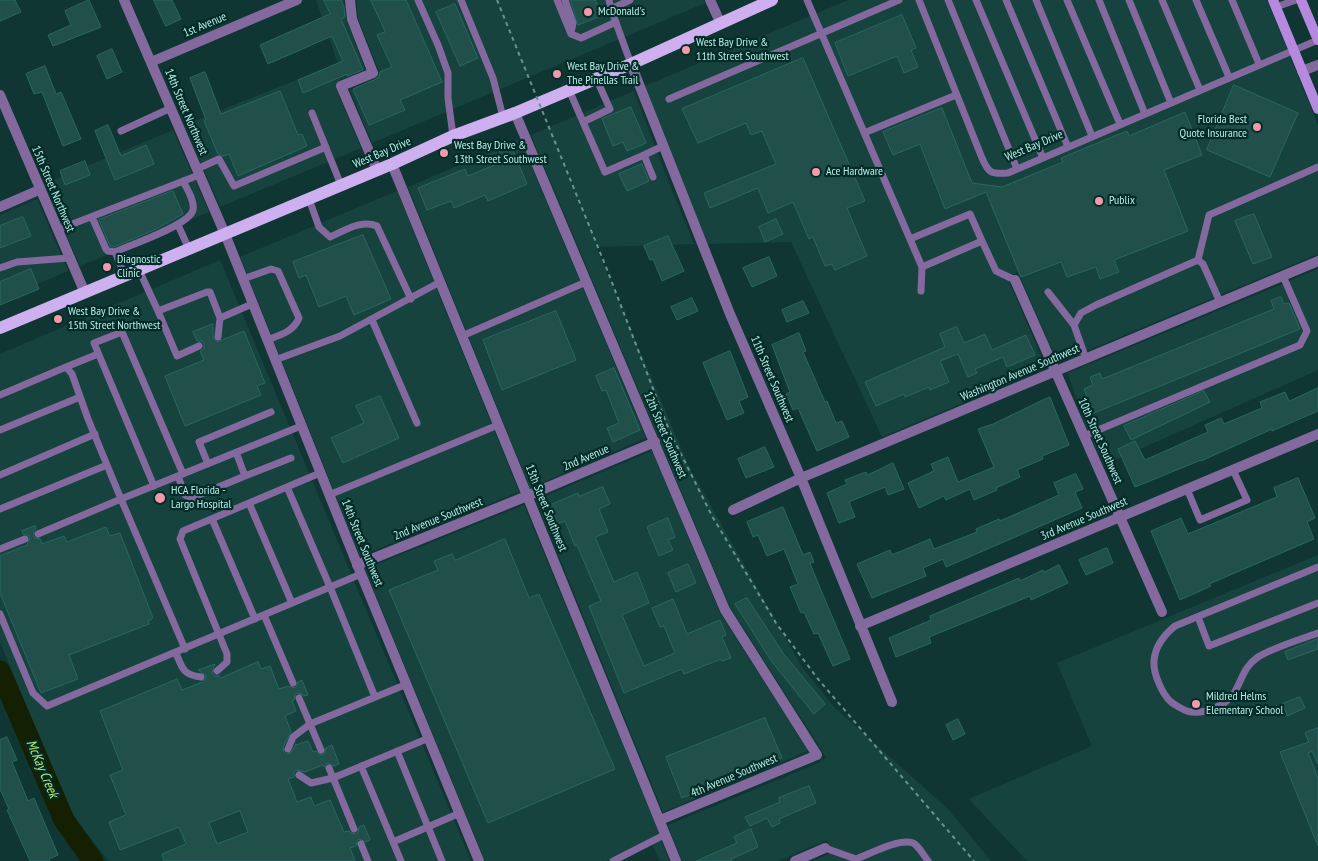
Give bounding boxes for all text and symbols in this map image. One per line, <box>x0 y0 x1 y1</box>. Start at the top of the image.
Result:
place label: McDonald's <box>598 5 645 19</box>
marker: McDonald's <box>582 6 594 18</box>
street label: 1st Avenue <box>181 9 229 41</box>
place label: West Bay Drive & 11th Street Southwest <box>696 36 789 64</box>
marker: West Bay Drive & 11th Street Southwest <box>680 44 692 56</box>
place label: West Bay Drive & The Pinellas Trail <box>567 60 639 88</box>
street label: 14th Street Northwest <box>161 67 211 157</box>
marker: West Bay Drive & The Pinellas Trail <box>551 68 563 80</box>
place label: Florida Best Quote Insurance <box>1180 113 1247 141</box>
marker: Florida Best Quote Insurance <box>1251 121 1263 133</box>
street label: West Bay Drive <box>1003 127 1065 165</box>
street label: West Bay Drive <box>351 134 413 172</box>
place label: West Bay Drive & 13th Street Southwest <box>454 139 547 167</box>
street label: 15th Street Northwest <box>28 144 78 234</box>
marker: West Bay Drive & 13th Street Southwest <box>438 147 450 159</box>
place label: Ace Hardware <box>826 165 883 179</box>
marker: Ace Hardware <box>810 166 822 178</box>
place label: Publix <box>1109 194 1135 208</box>
marker: Publix <box>1093 195 1105 207</box>
place label: Diagnostic Clinic <box>117 253 161 281</box>
marker: Diagnostic Clinic <box>101 261 113 273</box>
place label: West Bay Drive & 15th Street Northwest <box>68 305 160 333</box>
marker: West Bay Drive & 15th Street Northwest <box>52 313 64 325</box>
street label: 11th Street Southwest <box>747 334 797 424</box>
street label: Washington Avenue Southwest <box>959 341 1081 405</box>
street label: 12th Street Southwest <box>640 390 690 480</box>
street label: 10th Street Southwest <box>1075 396 1125 486</box>
street label: 2nd Avenue <box>561 442 611 474</box>
street label: 13th Street Southwest <box>522 462 570 554</box>
place label: HCA Florida - Largo Hospital <box>171 484 231 512</box>
marker: HCA Florida - Largo Hospital <box>153 491 167 505</box>
street label: 3rd Avenue Southwest <box>1039 494 1129 544</box>
street label: 2nd Avenue Southwest <box>391 495 485 543</box>
street label: 14th Street Southwest <box>338 497 386 589</box>
place label: Mildred Helms Elementary School <box>1206 690 1283 718</box>
marker: Mildred Helms Elementary School <box>1190 698 1202 710</box>
water label: McKay Creek <box>22 738 62 800</box>
street label: 4th Avenue Southwest <box>688 751 780 801</box>

